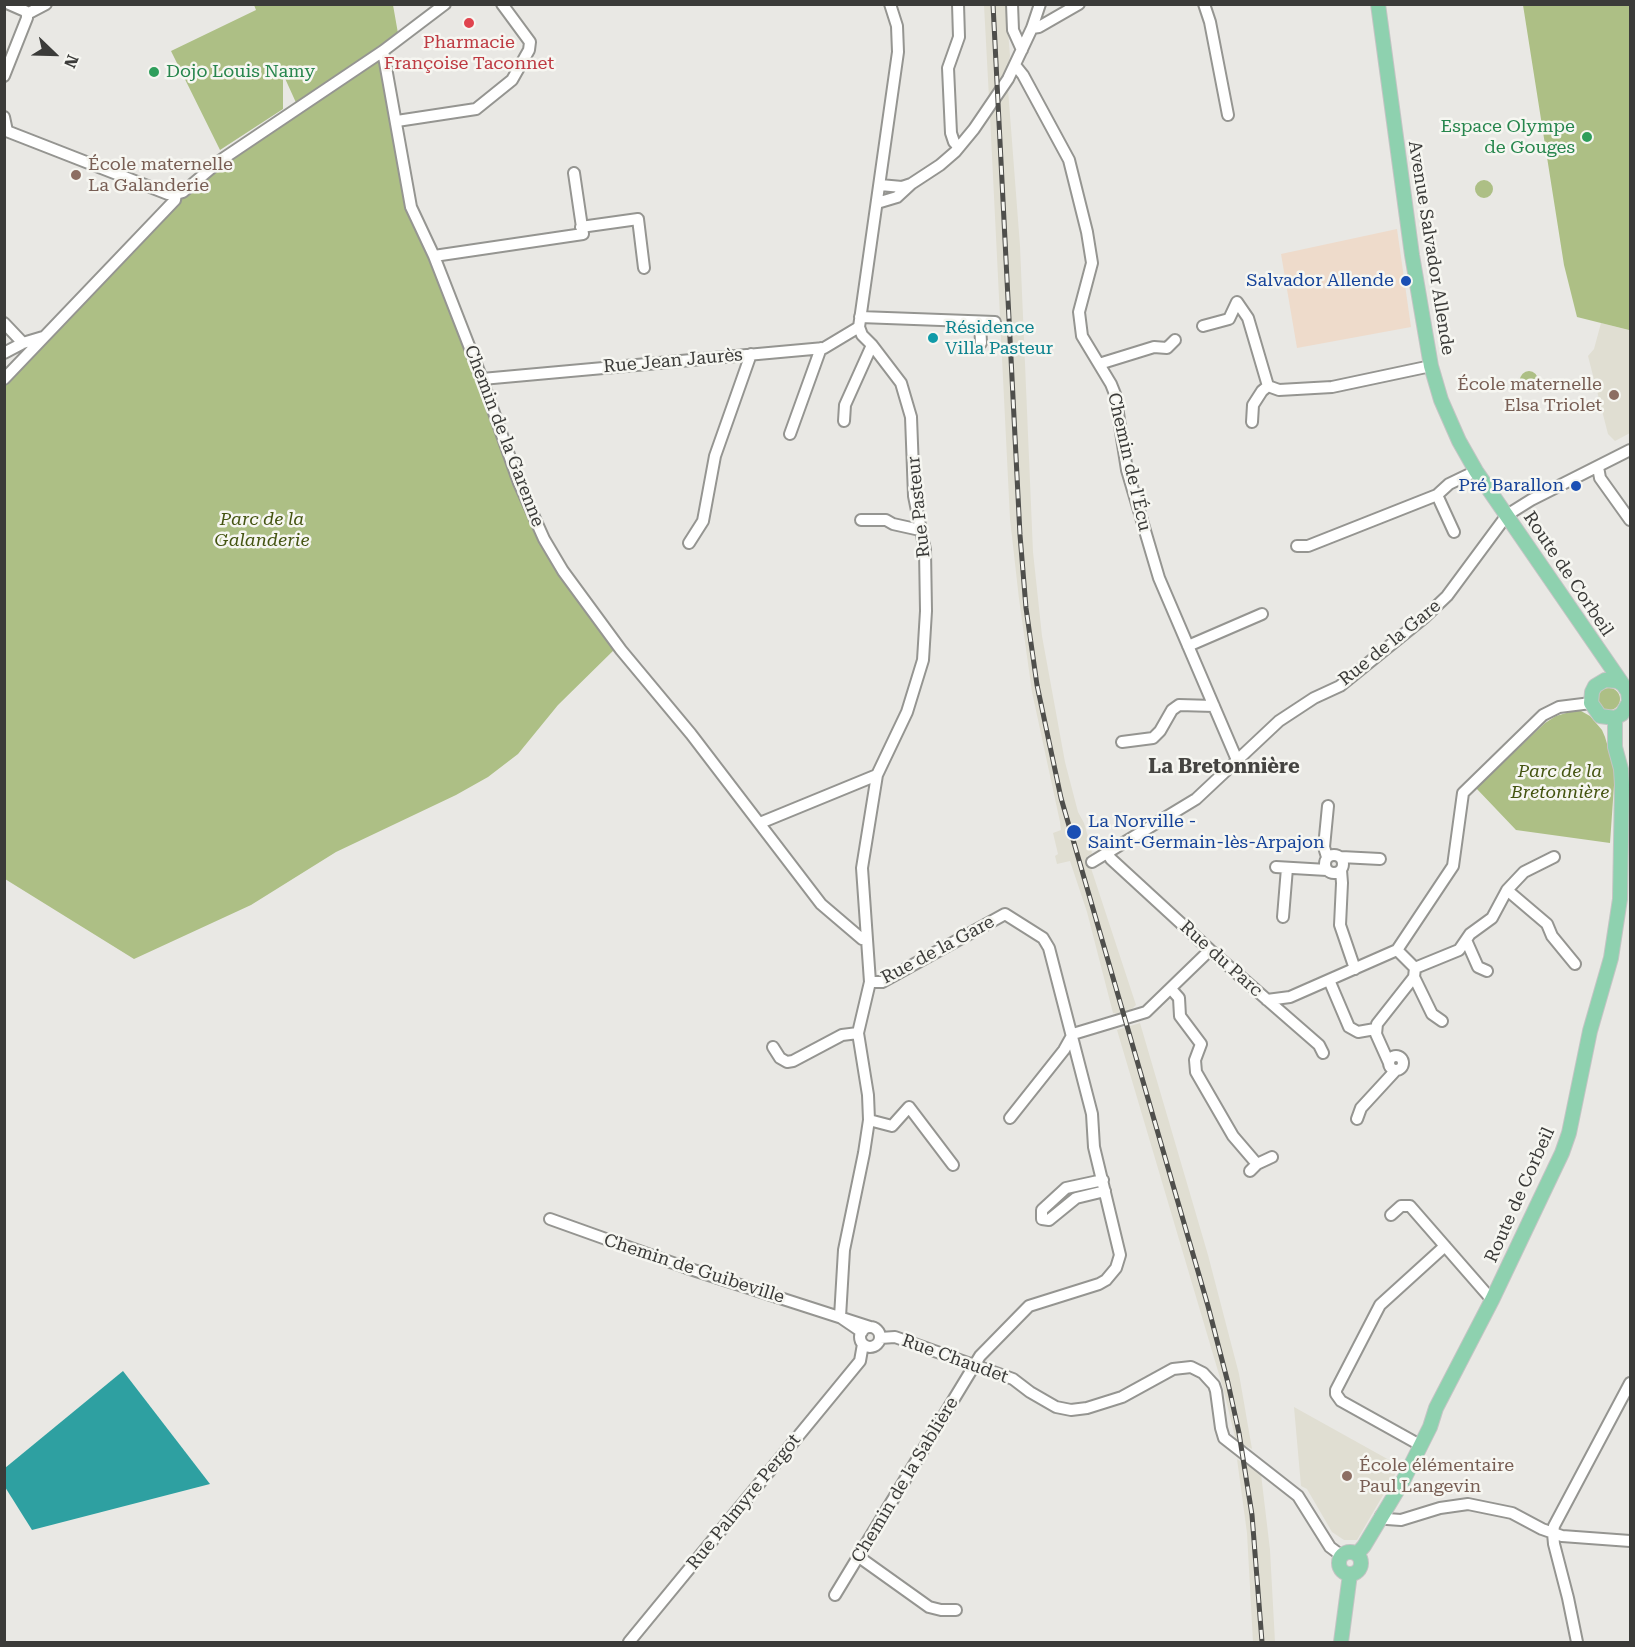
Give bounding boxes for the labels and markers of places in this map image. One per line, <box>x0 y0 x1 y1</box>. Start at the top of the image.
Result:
marker: Pharmacie Françoise Taconnet <box>462 16 476 30</box>
place label: Pharmacie Françoise Taconnet <box>384 32 554 74</box>
place label: Dojo Louis Namy <box>166 61 315 83</box>
marker: Dojo Louis Namy <box>147 65 161 79</box>
place label: Espace Olympe de Gouges <box>1441 116 1575 158</box>
marker: Espace Olympe de Gouges <box>1580 130 1594 144</box>
place label: École maternelle La Galanderie <box>88 154 233 196</box>
marker: École maternelle La Galanderie <box>69 168 83 182</box>
place label: Salvador Allende <box>1246 270 1394 292</box>
marker: Salvador Allende <box>1399 274 1413 288</box>
place label: Résidence Villa Pasteur <box>945 317 1053 360</box>
marker: Résidence Villa Pasteur <box>926 331 940 345</box>
place label: École maternelle Elsa Triolet <box>1457 374 1602 416</box>
marker: École maternelle Elsa Triolet <box>1607 388 1621 402</box>
place label: Pré Barallon <box>1458 475 1564 497</box>
marker: Pré Barallon <box>1569 479 1583 493</box>
place label: La Norville - Saint-Germain-lès-Arpajon <box>1088 811 1325 854</box>
marker: La Norville - Saint-Germain-lès-Arpajon <box>1065 823 1083 841</box>
place label: École élémentaire Paul Langevin <box>1359 1455 1514 1498</box>
marker: École élémentaire Paul Langevin <box>1340 1469 1354 1483</box>

